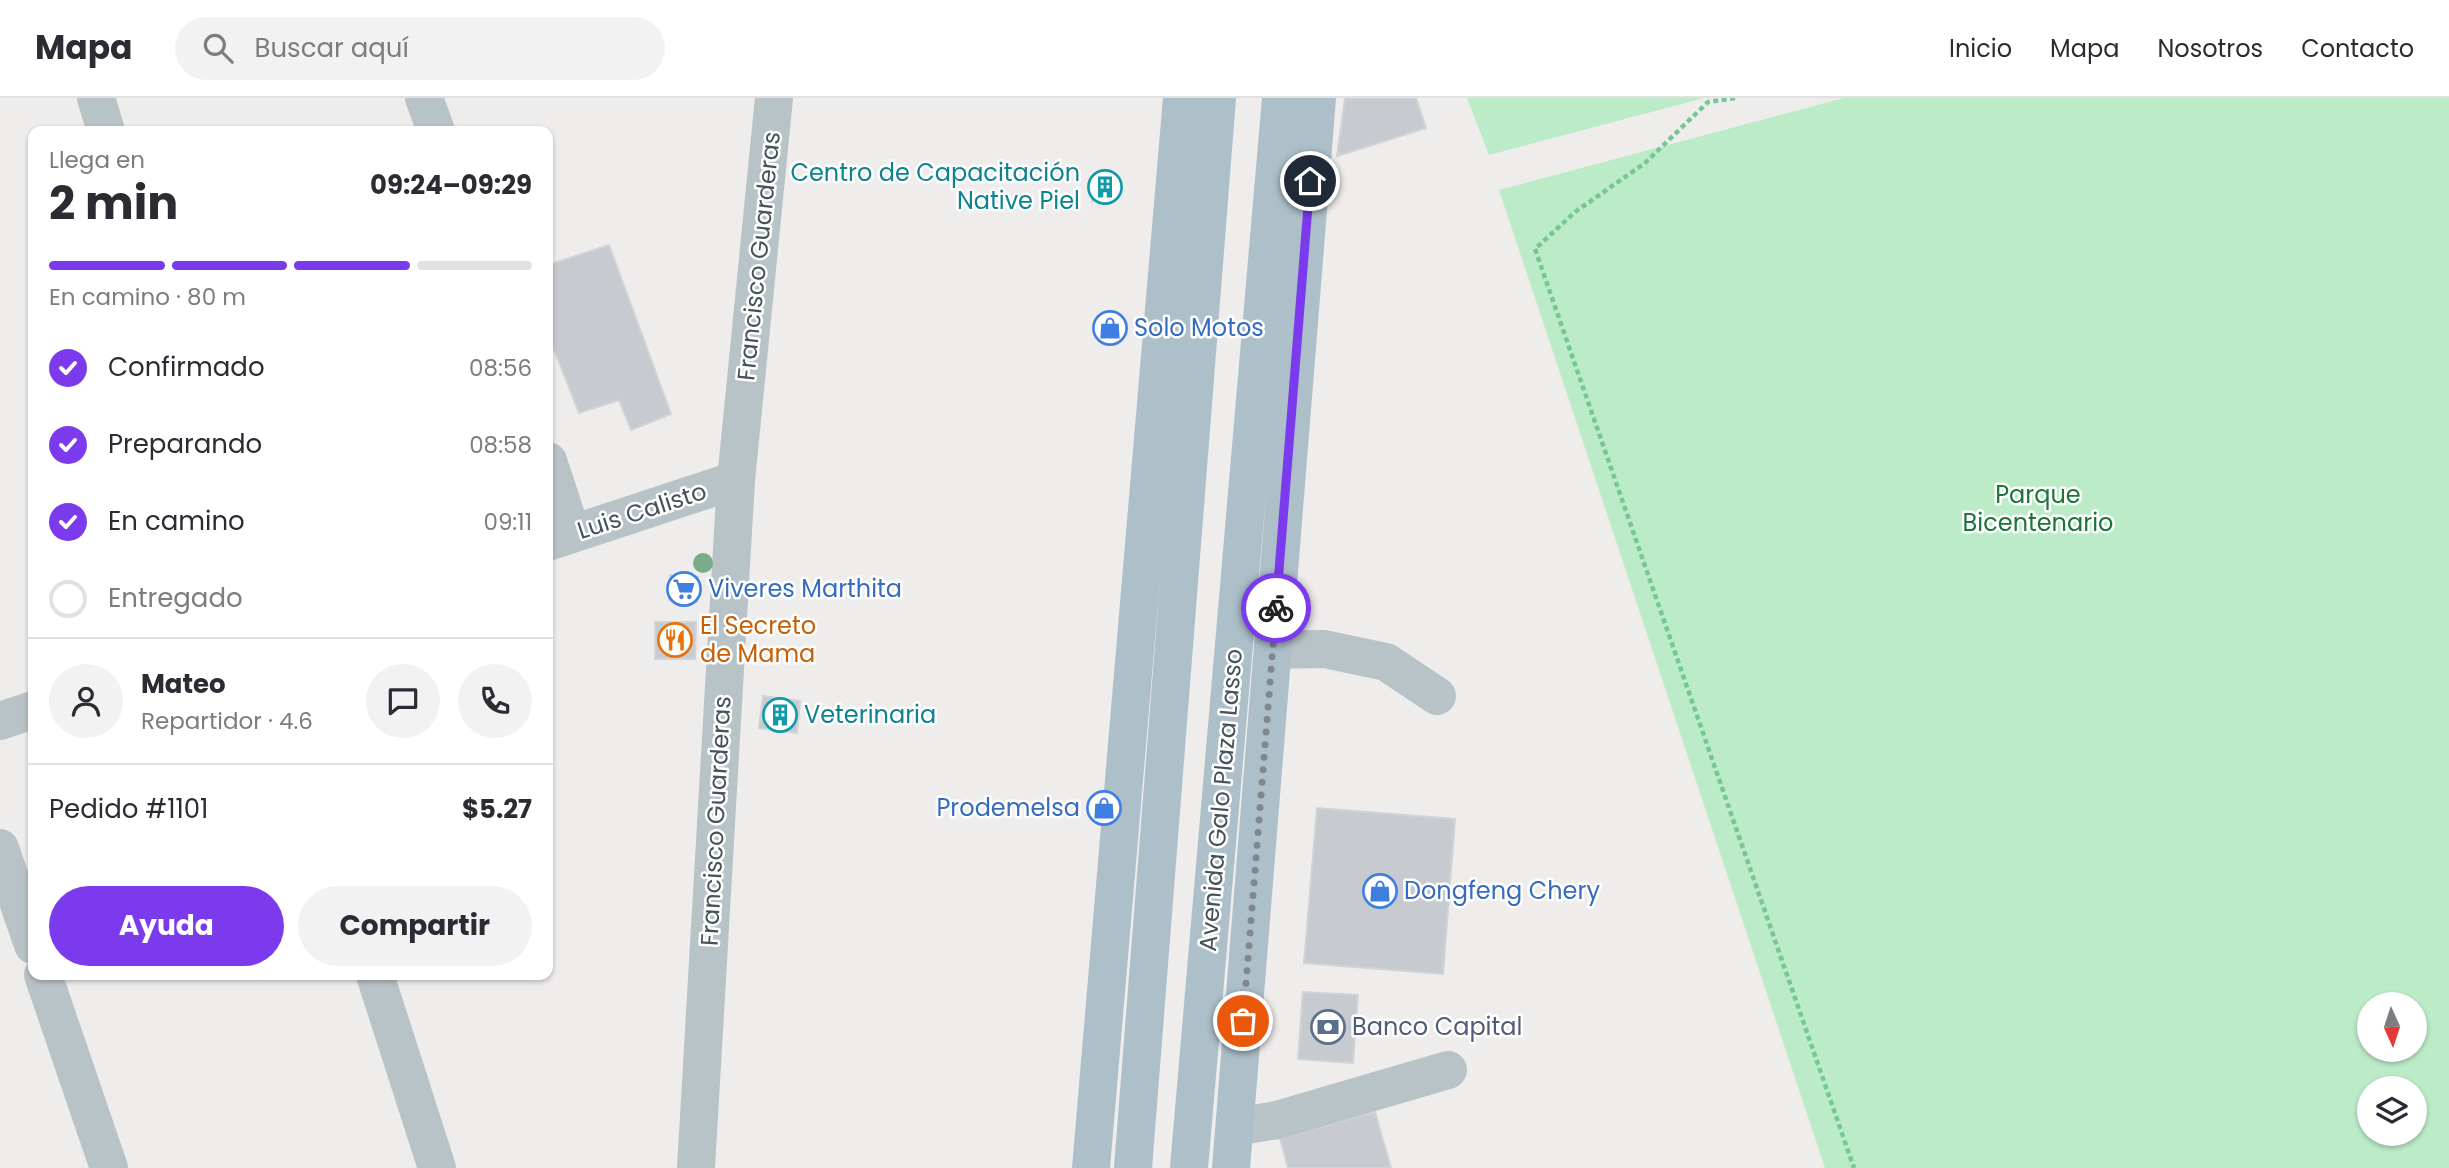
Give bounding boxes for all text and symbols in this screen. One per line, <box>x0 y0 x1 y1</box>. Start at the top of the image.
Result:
search box <box>175 17 665 80</box>
text: Mapa <box>35 24 133 71</box>
icon: search <box>199 29 237 67</box>
text: Buscar aquí <box>255 30 409 66</box>
text: Inicio <box>1949 32 2012 65</box>
text: Mapa <box>2050 32 2119 65</box>
text: Nosotros <box>2157 32 2263 65</box>
text: Contacto <box>2301 32 2414 65</box>
street label: Francisco Guarderas <box>729 130 788 382</box>
text: Llega en <box>49 144 145 176</box>
pin <box>1280 151 1340 211</box>
place label: Centro de Capacitación Native Piel <box>790 156 1080 217</box>
icon: home <box>1291 162 1329 200</box>
text: 09:24–09:29 <box>370 167 532 203</box>
building icon: Centro de Capacitación Native Piel <box>1086 168 1124 206</box>
text: 2 min <box>49 171 178 235</box>
text: En camino · 80 m <box>49 281 246 313</box>
shop icon: Solo Motos <box>1091 309 1129 347</box>
place label: Solo Motos <box>1134 311 1264 344</box>
icon: check <box>49 349 87 387</box>
text: Confirmado <box>108 349 265 385</box>
text: 08:56 <box>469 352 532 384</box>
icon: check <box>49 426 87 464</box>
text: Preparando <box>108 426 262 462</box>
text: 08:58 <box>469 429 532 461</box>
street label: Luis Calisto <box>573 474 711 547</box>
park label: Parque Bicentenario <box>1963 478 2113 539</box>
icon: check <box>49 503 87 541</box>
text: En camino <box>108 503 245 539</box>
text: 09:11 <box>483 506 532 538</box>
supermarket icon: Viveres Marthita <box>665 570 703 608</box>
place label: Viveres Marthita <box>708 572 902 605</box>
courier <box>1241 573 1311 643</box>
text: Entregado <box>108 580 243 616</box>
icon: bike <box>1257 589 1295 627</box>
place label: El Secreto de Mama <box>700 609 816 670</box>
restaurant icon: El Secreto de Mama <box>656 621 694 659</box>
street label: Avenida Galo Plaza Lasso <box>1191 647 1250 953</box>
button: person <box>49 664 123 738</box>
button: chat <box>366 664 440 738</box>
button: phone <box>458 664 532 738</box>
text: Mateo <box>141 666 226 702</box>
street label: Francisco Guarderas <box>692 695 739 947</box>
building icon: Veterinaria <box>761 696 799 734</box>
place label: Veterinaria <box>804 698 936 731</box>
text: Repartidor · 4.6 <box>141 705 313 737</box>
shop icon: Prodemelsa <box>1085 789 1123 827</box>
text: Pedido #1101 <box>49 791 208 827</box>
text: $5.27 <box>462 791 532 827</box>
place label: Prodemelsa <box>936 791 1080 824</box>
shop icon: Dongfeng Chery <box>1361 872 1399 910</box>
place label: Dongfeng Chery <box>1404 874 1600 907</box>
button: Ayuda <box>49 886 284 966</box>
button: Compartir <box>298 886 532 966</box>
pin <box>1213 991 1273 1051</box>
north arrow <box>2357 992 2427 1062</box>
map controls <box>2357 992 2427 1146</box>
icon: bag <box>1224 1002 1262 1040</box>
bank icon: Banco Capital <box>1309 1008 1347 1046</box>
place label: Banco Capital <box>1352 1010 1522 1043</box>
button: layers <box>2357 1076 2427 1146</box>

